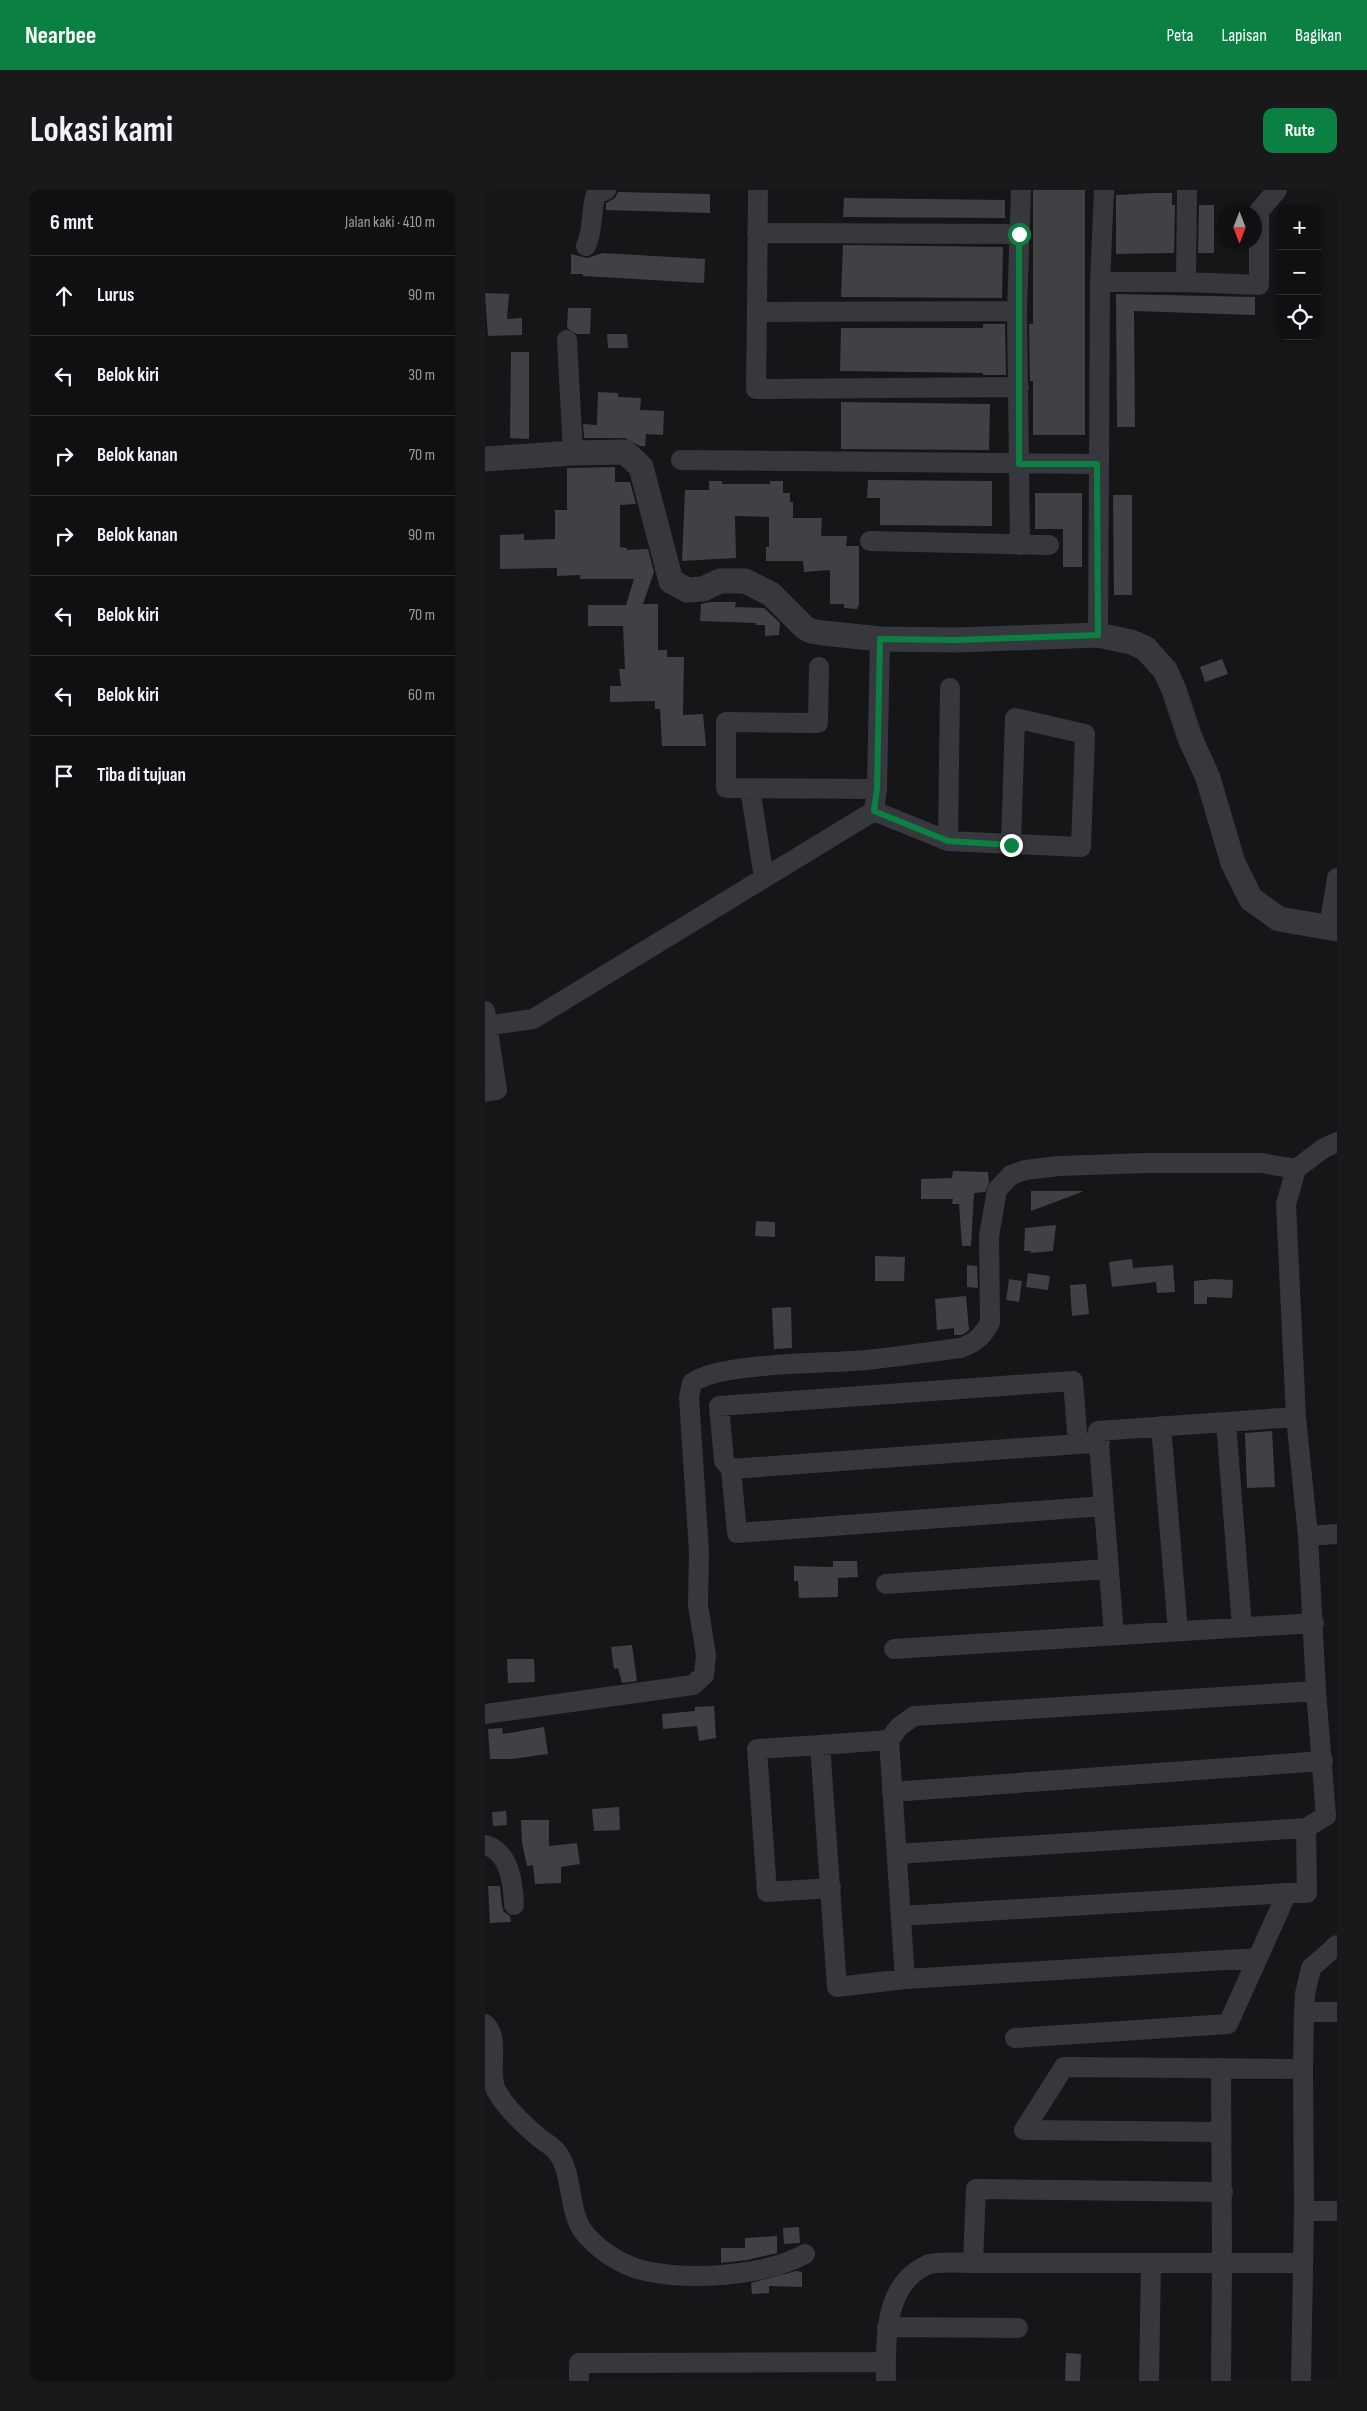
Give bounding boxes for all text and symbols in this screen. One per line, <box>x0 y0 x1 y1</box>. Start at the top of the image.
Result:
text: Nearbee <box>25 21 96 50</box>
text: Peta <box>1166 25 1194 46</box>
text: Lapisan <box>1222 25 1267 46</box>
text: Bagikan <box>1295 25 1342 46</box>
button: Rute <box>1263 108 1337 153</box>
text: Lokasi kami <box>30 109 173 152</box>
north arrow <box>1217 205 1262 250</box>
map controls <box>1277 205 1322 340</box>
button: + <box>1277 205 1322 250</box>
text: 6 mnt <box>50 210 93 235</box>
text: Jalan kaki · 410 m <box>345 213 435 232</box>
route start <box>1008 223 1031 246</box>
button: − <box>1277 250 1322 295</box>
icon: ahead <box>50 282 78 310</box>
text: Lurus <box>97 284 134 307</box>
text: 90 m <box>408 286 435 305</box>
button: locate <box>1277 295 1322 340</box>
icon: left <box>50 362 78 390</box>
text: Belok kiri <box>97 364 159 387</box>
text: 30 m <box>408 366 435 385</box>
icon: right <box>50 442 78 470</box>
text: Belok kanan <box>97 444 178 467</box>
text: 70 m <box>409 446 435 465</box>
icon: right <box>50 522 78 550</box>
text: Belok kanan <box>97 524 178 547</box>
text: 90 m <box>408 526 435 545</box>
icon: left <box>50 602 78 630</box>
text: Belok kiri <box>97 604 159 627</box>
text: 70 m <box>409 606 435 625</box>
icon: left <box>50 682 78 710</box>
text: Belok kiri <box>97 684 159 707</box>
text: 60 m <box>408 686 435 705</box>
icon: arrive <box>50 762 78 790</box>
text: Tiba di tujuan <box>97 764 186 787</box>
route end <box>1000 834 1023 857</box>

